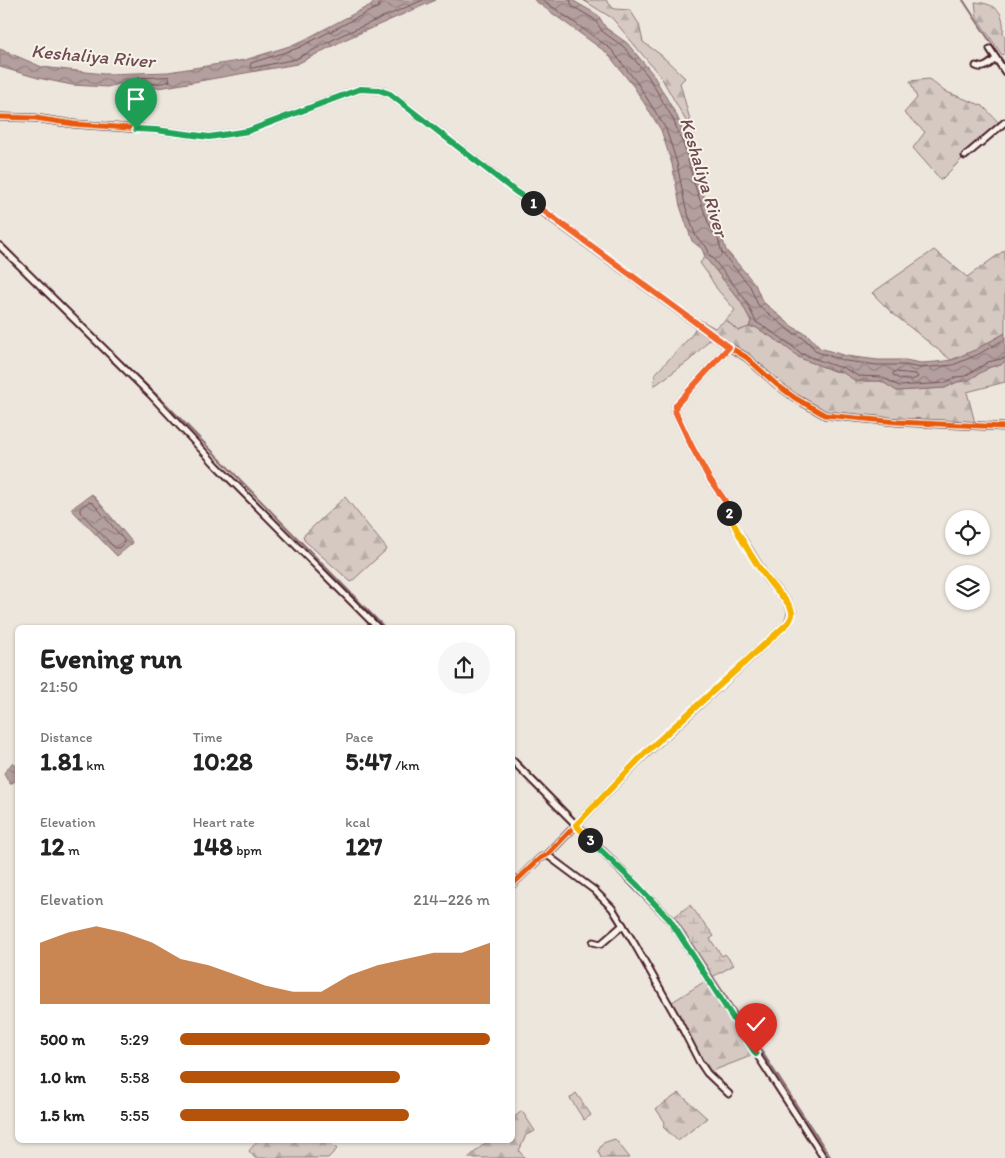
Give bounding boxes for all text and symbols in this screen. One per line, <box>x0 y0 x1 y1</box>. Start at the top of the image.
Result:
water label: Keshaliya River <box>30 39 158 73</box>
pin <box>115 78 157 129</box>
icon: arrive <box>122 85 150 113</box>
water label: Keshaliya River <box>675 115 734 242</box>
pin: 1 <box>520 190 546 216</box>
text: 1 <box>530 195 537 212</box>
pin: 2 <box>716 500 742 526</box>
text: 2 <box>726 505 733 522</box>
map controls <box>945 510 990 610</box>
button: locate <box>945 510 990 555</box>
button: layers <box>945 565 990 610</box>
text: Evening run <box>40 641 182 675</box>
button: share <box>438 642 490 694</box>
text: 21:50 <box>40 677 78 696</box>
text: Distance <box>40 729 92 746</box>
text: Time <box>193 729 223 746</box>
text: Pace <box>345 729 373 746</box>
text: 1.81 <box>40 746 83 776</box>
text: 10:28 <box>193 746 253 776</box>
text: 5:47 <box>345 746 392 776</box>
text: km <box>83 757 105 774</box>
text: /km <box>392 757 420 774</box>
text: Elevation <box>40 814 96 831</box>
text: Heart rate <box>193 814 255 831</box>
text: kcal <box>345 814 370 831</box>
pin: 3 <box>578 828 602 852</box>
text: 12 <box>40 831 65 861</box>
text: 148 <box>193 831 233 861</box>
text: 127 <box>345 831 382 861</box>
text: 3 <box>587 832 594 849</box>
text: m <box>65 842 80 859</box>
text: bpm <box>233 842 262 859</box>
text: Elevation <box>40 890 104 909</box>
text: 214–226 m <box>413 890 490 909</box>
pin <box>735 1003 777 1054</box>
icon: check <box>742 1010 770 1038</box>
text: 500 m <box>40 1030 85 1049</box>
text: 5:29 <box>120 1030 149 1049</box>
text: 1.0 km <box>40 1068 86 1087</box>
text: 5:58 <box>120 1068 150 1087</box>
text: 1.5 km <box>40 1106 85 1125</box>
text: 5:55 <box>120 1106 149 1125</box>

